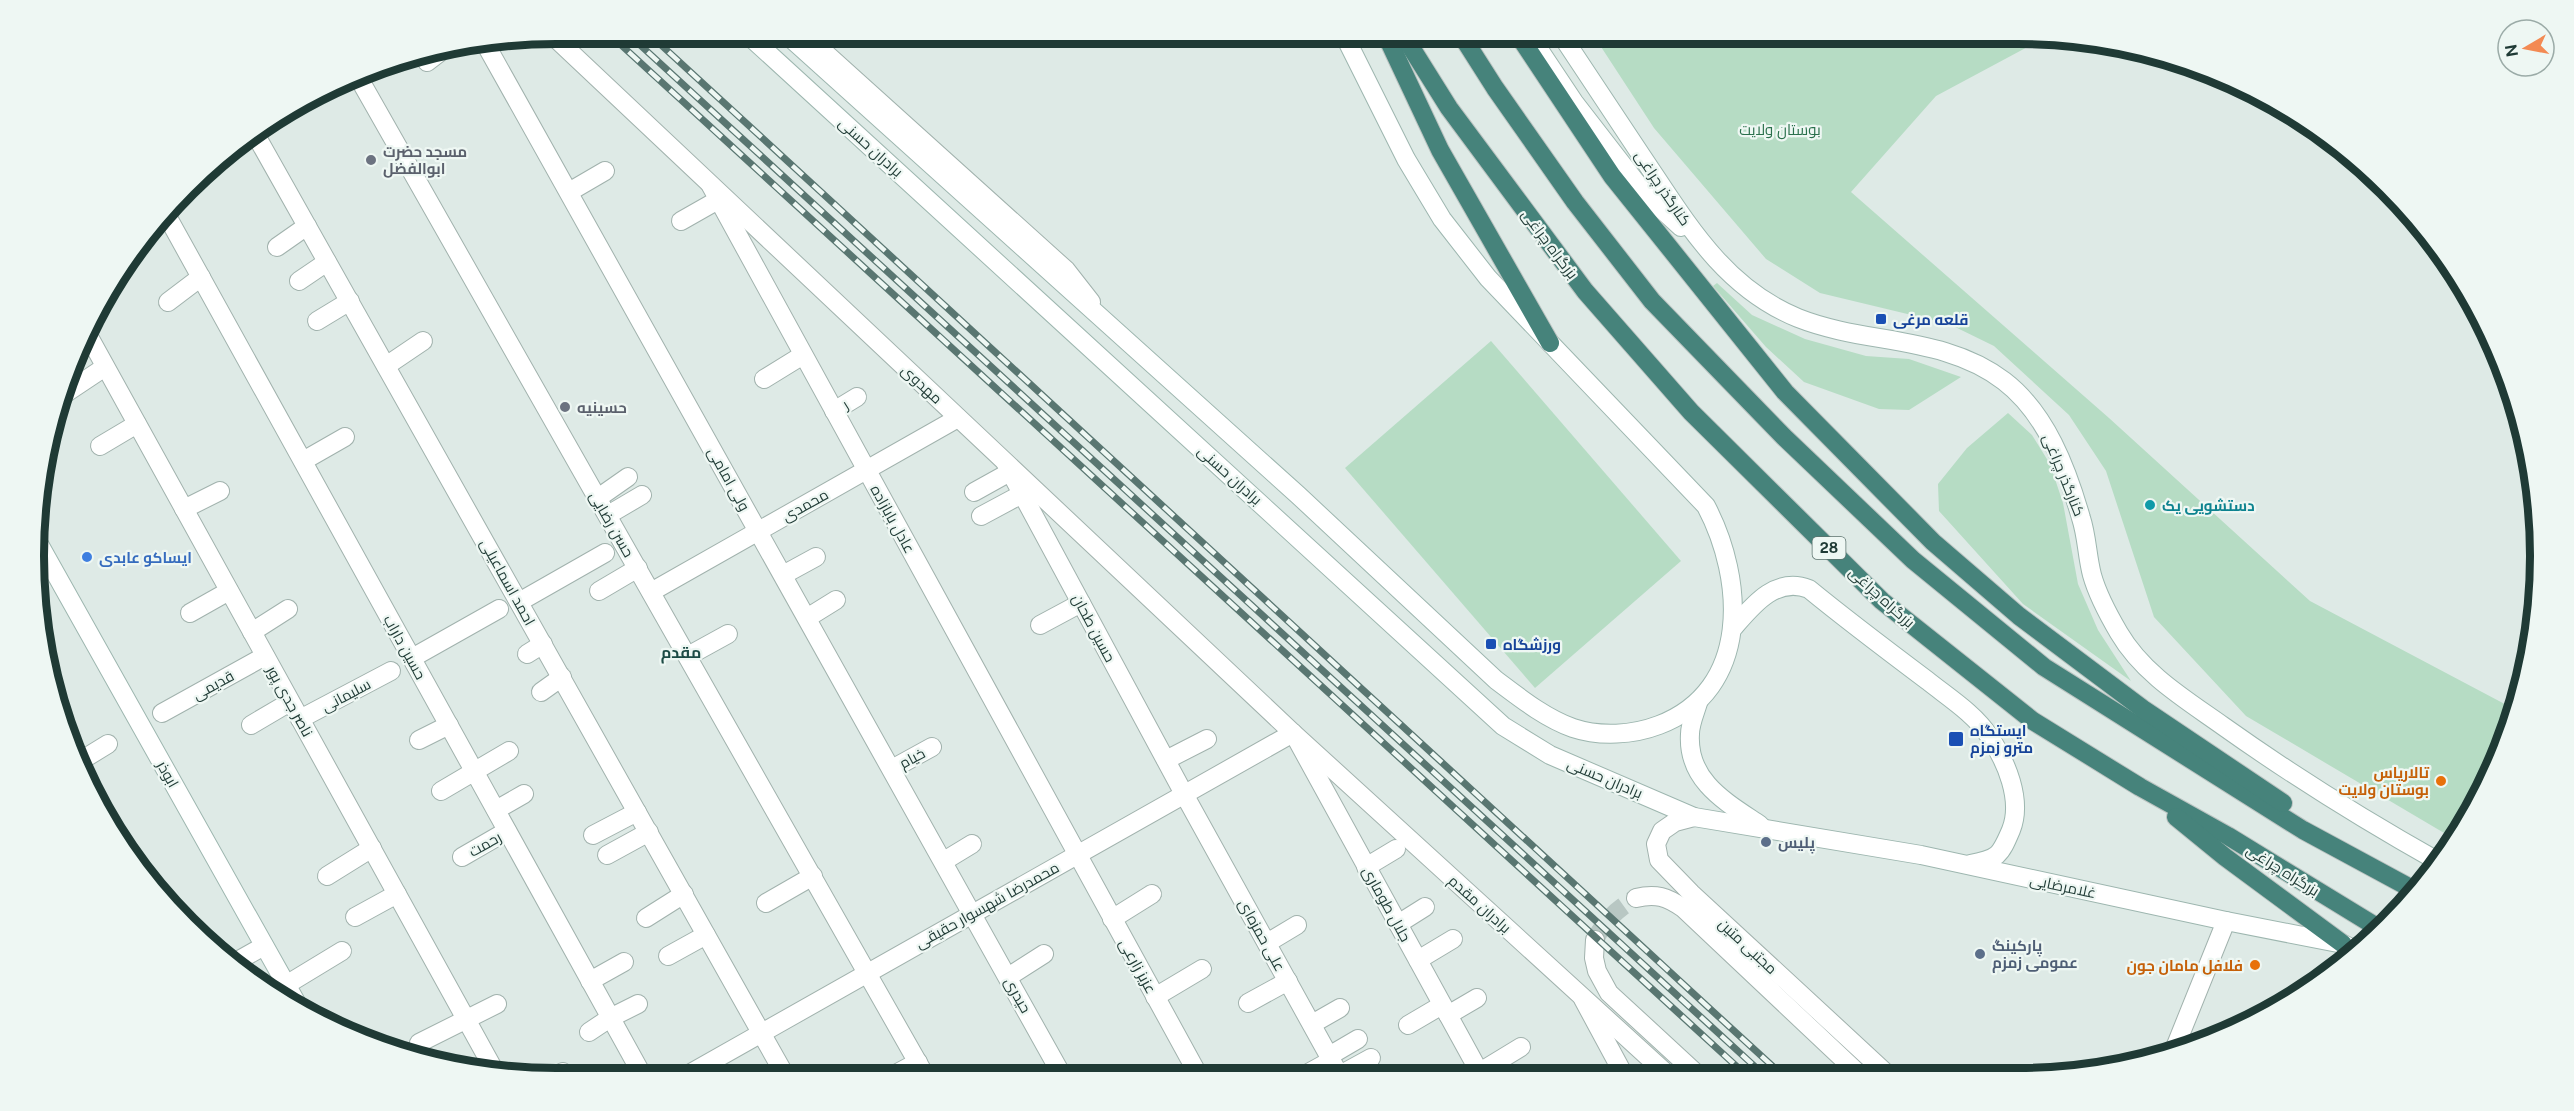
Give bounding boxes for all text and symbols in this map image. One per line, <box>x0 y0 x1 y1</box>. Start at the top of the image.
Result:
north arrow <box>2496 18 2556 78</box>
text: N <box>2501 43 2522 58</box>
street label: برادران حسنی <box>834 114 907 182</box>
park label: بوستان ولایت <box>1739 121 1821 140</box>
place label: مسجد حضرت ابوالفضل <box>383 143 467 178</box>
street label: کنارگذر چراغی <box>1630 147 1694 230</box>
marker: مسجد حضرت ابوالفضل <box>364 153 378 167</box>
street label: بزرگراه چراغی <box>1517 206 1582 283</box>
place label: قلعه مرغی <box>1893 311 1968 329</box>
marker: قلعه مرغی <box>1874 312 1888 326</box>
street label: مهدوی <box>897 361 946 408</box>
street label: ر <box>838 396 852 414</box>
place label: حسینیه <box>577 399 627 416</box>
marker: حسینیه <box>558 400 572 414</box>
street label: کنارگذر چراغی <box>2038 432 2088 519</box>
street label: برادران حسنی <box>1193 442 1266 510</box>
street label: ولی امامی <box>703 444 753 515</box>
street label: عادل بابازاده <box>867 482 919 556</box>
street label: محمدی <box>779 485 832 526</box>
street label: حسن رضایی <box>585 488 638 561</box>
place label: دستشویی یک <box>2162 497 2255 515</box>
marker: دستشویی یک <box>2143 498 2157 512</box>
street label: احمد اسماعیلی <box>475 536 539 629</box>
road number: 28 <box>1812 537 1846 559</box>
place label: ایساکو عابدی <box>99 549 192 567</box>
marker: ایساکو عابدی <box>80 550 94 564</box>
street label: بزرگراه چراغی <box>1844 563 1918 632</box>
street label: حسین طحان <box>1067 591 1119 666</box>
street label: حسین داراب <box>379 612 430 683</box>
place label: ورزشگاه <box>1503 636 1561 654</box>
marker: ورزشگاه <box>1484 637 1498 651</box>
district label: مقدم <box>661 643 701 664</box>
street label: ناصر جدی پور <box>261 662 316 740</box>
street label: قدیمی <box>189 667 238 705</box>
street label: سلیمانی <box>319 675 374 717</box>
place label: ایستگاه مترو زمزم <box>1970 722 2033 758</box>
marker: ایستگاه مترو زمزم <box>1947 730 1965 748</box>
street label: خیام <box>896 744 929 774</box>
street label: برادران حسنی <box>1564 754 1645 803</box>
street label: ابوذر <box>152 757 182 791</box>
place label: تالاریاس بوستان ولایت <box>2338 764 2430 799</box>
marker: تالاریاس بوستان ولایت <box>2434 774 2448 788</box>
street label: رحمت <box>466 828 505 861</box>
place label: پلیس <box>1778 834 1815 854</box>
marker: پلیس <box>1759 835 1773 849</box>
street label: بزرگراه چراغی <box>2242 841 2322 901</box>
street label: محمدرضا شهسوار حقیقی <box>912 858 1063 953</box>
street label: جلال طوماری <box>1358 863 1415 946</box>
street label: غلامرضایی <box>2028 871 2098 903</box>
street label: برادران مقدم <box>1444 872 1515 938</box>
street label: علی حمزه‌ای <box>1234 896 1289 975</box>
street label: مجتبی متین <box>1714 915 1781 979</box>
street label: عزیز زارعی <box>1114 936 1160 997</box>
place label: پارکینگ عمومی زمزم <box>1992 937 2078 973</box>
marker: پارکینگ عمومی زمزم <box>1973 947 1987 961</box>
place label: فلافل مامان جون <box>2127 957 2243 975</box>
marker: فلافل مامان جون <box>2248 958 2262 972</box>
street label: حیدری <box>1000 974 1035 1017</box>

